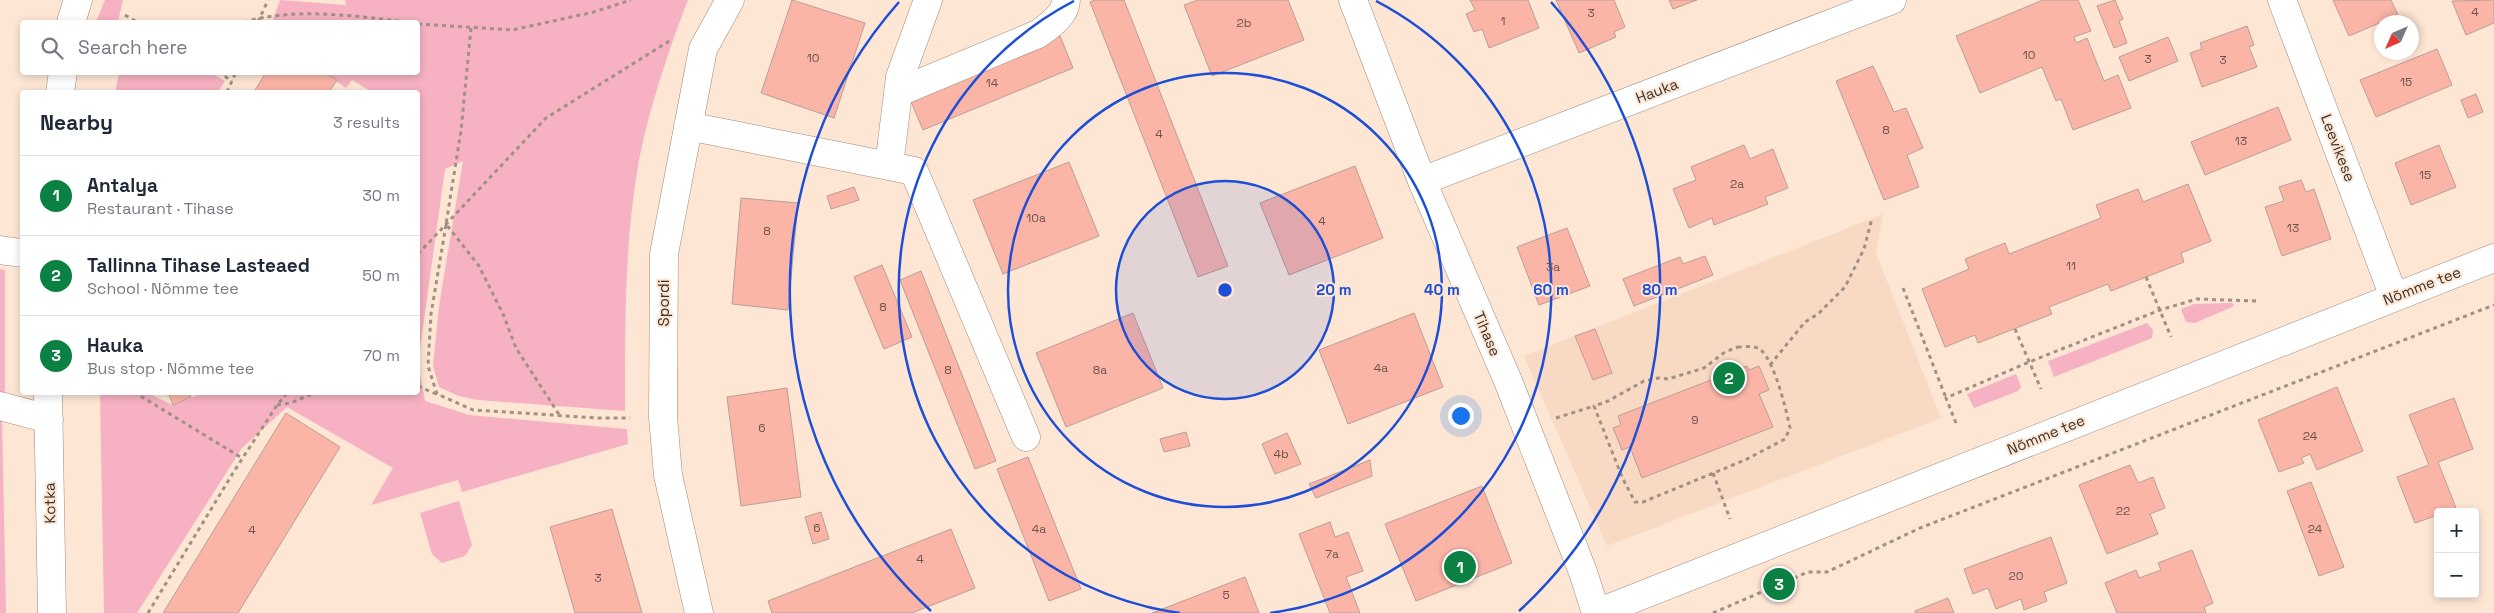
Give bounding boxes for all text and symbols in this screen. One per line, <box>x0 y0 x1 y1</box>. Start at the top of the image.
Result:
house number: 4 <box>2471 4 2479 20</box>
house number: 3 <box>1587 5 1595 21</box>
house number: 1 <box>1500 13 1506 29</box>
house number: 2b <box>1237 15 1252 31</box>
north arrow <box>2374 15 2419 60</box>
search box <box>20 20 420 75</box>
icon: search <box>38 34 66 62</box>
text: Search here <box>78 35 188 60</box>
house number: 10 <box>2023 47 2035 63</box>
house number: 10 <box>807 50 819 66</box>
house number: 3 <box>2144 51 2152 67</box>
house number: 3 <box>2219 52 2227 68</box>
street label: Hauka <box>1633 74 1681 107</box>
house number: 15 <box>2400 74 2412 90</box>
house number: 14 <box>986 75 999 91</box>
text: Nearby <box>40 109 113 136</box>
street label: Leevikese <box>2317 111 2360 184</box>
text: 3 results <box>333 112 400 133</box>
house number: 8 <box>1882 122 1890 138</box>
house number: 4 <box>1155 126 1163 142</box>
house number: 13 <box>2235 133 2247 149</box>
house number: 15 <box>2419 167 2431 183</box>
text: Antalya <box>87 173 158 198</box>
house number: 2a <box>1730 176 1744 192</box>
text: 1 <box>52 185 60 206</box>
text: 30 m <box>362 185 400 206</box>
text: Restaurant · Tihase <box>87 198 234 219</box>
house number: 10a <box>1026 210 1046 226</box>
house number: 4 <box>1318 213 1326 229</box>
house number: 13 <box>2287 220 2299 236</box>
house number: 8 <box>763 223 771 239</box>
text: Tallinna Tihase Lasteaed <box>87 253 310 278</box>
house number: 11 <box>2066 258 2076 274</box>
house number: 3a <box>1546 259 1560 275</box>
street label: Nõmme tee <box>2380 262 2464 309</box>
text: 2 <box>51 265 61 286</box>
text: 50 m <box>362 265 400 286</box>
text: School · Nõmme tee <box>87 278 239 299</box>
street label: Spordi <box>654 280 673 326</box>
text: 20 m <box>1316 280 1352 299</box>
text: 40 m <box>1424 280 1460 299</box>
text: 60 m <box>1533 280 1569 299</box>
text: 80 m <box>1642 280 1678 299</box>
centre of rings <box>1216 281 1234 299</box>
house number: 8 <box>879 299 887 315</box>
street label: Tihase <box>1470 309 1505 359</box>
text: Hauka <box>87 333 143 358</box>
text: 3 <box>51 345 61 366</box>
text: 70 m <box>363 345 400 366</box>
text: Bus stop · Nõmme tee <box>87 358 254 379</box>
pin: 2 <box>1713 359 1745 397</box>
house number: 4a <box>1374 360 1388 376</box>
house number: 8 <box>944 362 952 378</box>
house number: 8a <box>1093 362 1107 378</box>
your location <box>1448 403 1474 429</box>
street label: Nõmme tee <box>2004 410 2088 459</box>
house number: 9 <box>1691 412 1699 428</box>
house number: 6 <box>758 420 766 436</box>
house number: 24 <box>2303 428 2318 444</box>
house number: 4b <box>1273 446 1289 462</box>
street label: Kotka <box>40 482 59 524</box>
house number: 22 <box>2116 503 2130 519</box>
map controls <box>2434 508 2479 598</box>
button: + <box>2434 508 2479 553</box>
house number: 6 <box>813 520 821 536</box>
house number: 4a <box>1032 521 1046 537</box>
house number: 24 <box>2308 521 2323 537</box>
house number: 4 <box>248 522 256 538</box>
house number: 7a <box>1325 546 1339 562</box>
pin: 1 <box>1444 548 1476 586</box>
house number: 4 <box>916 551 924 567</box>
button: − <box>2434 553 2479 598</box>
pin: 3 <box>1763 565 1795 603</box>
house number: 20 <box>2009 568 2023 584</box>
house number: 3 <box>594 570 602 586</box>
house number: 5 <box>1222 587 1230 603</box>

